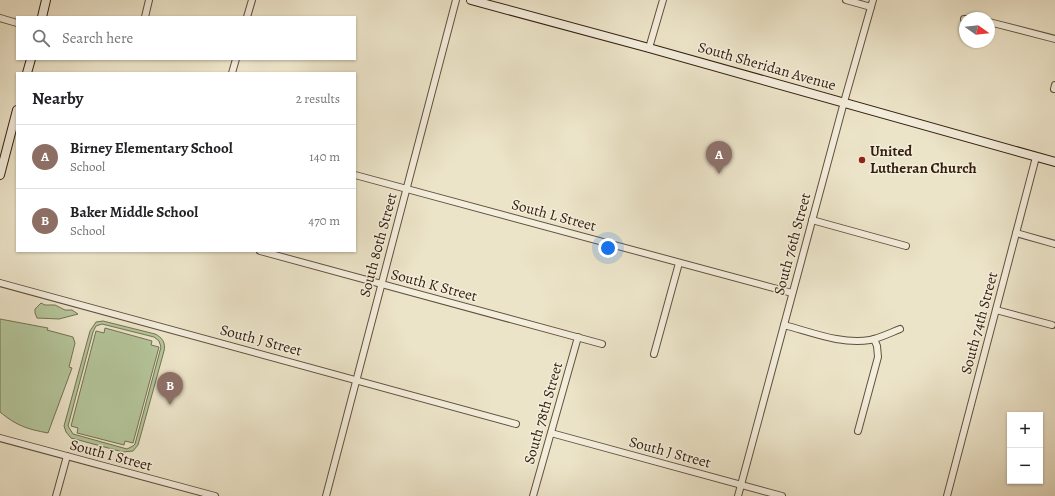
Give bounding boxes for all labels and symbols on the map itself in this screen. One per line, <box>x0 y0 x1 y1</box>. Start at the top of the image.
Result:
north arrow <box>959 12 995 48</box>
street label: South Sheridan Avenue <box>696 37 839 95</box>
pin: A <box>706 141 732 174</box>
place label: United Lutheran Church <box>870 141 977 178</box>
marker: United Lutheran Church <box>857 155 867 165</box>
street label: South 80th Street <box>354 191 402 299</box>
street label: South 76th Street <box>769 191 815 297</box>
street label: South L Street <box>510 194 598 236</box>
your location <box>598 238 618 258</box>
street label: South K Street <box>389 264 479 306</box>
street label: South 74th Street <box>956 270 1002 376</box>
street label: South J Street <box>218 319 304 361</box>
street label: South 78th Street <box>519 359 567 466</box>
pin: B <box>157 372 183 405</box>
street label: South J Street <box>627 431 713 473</box>
street label: South I Street <box>68 434 154 476</box>

